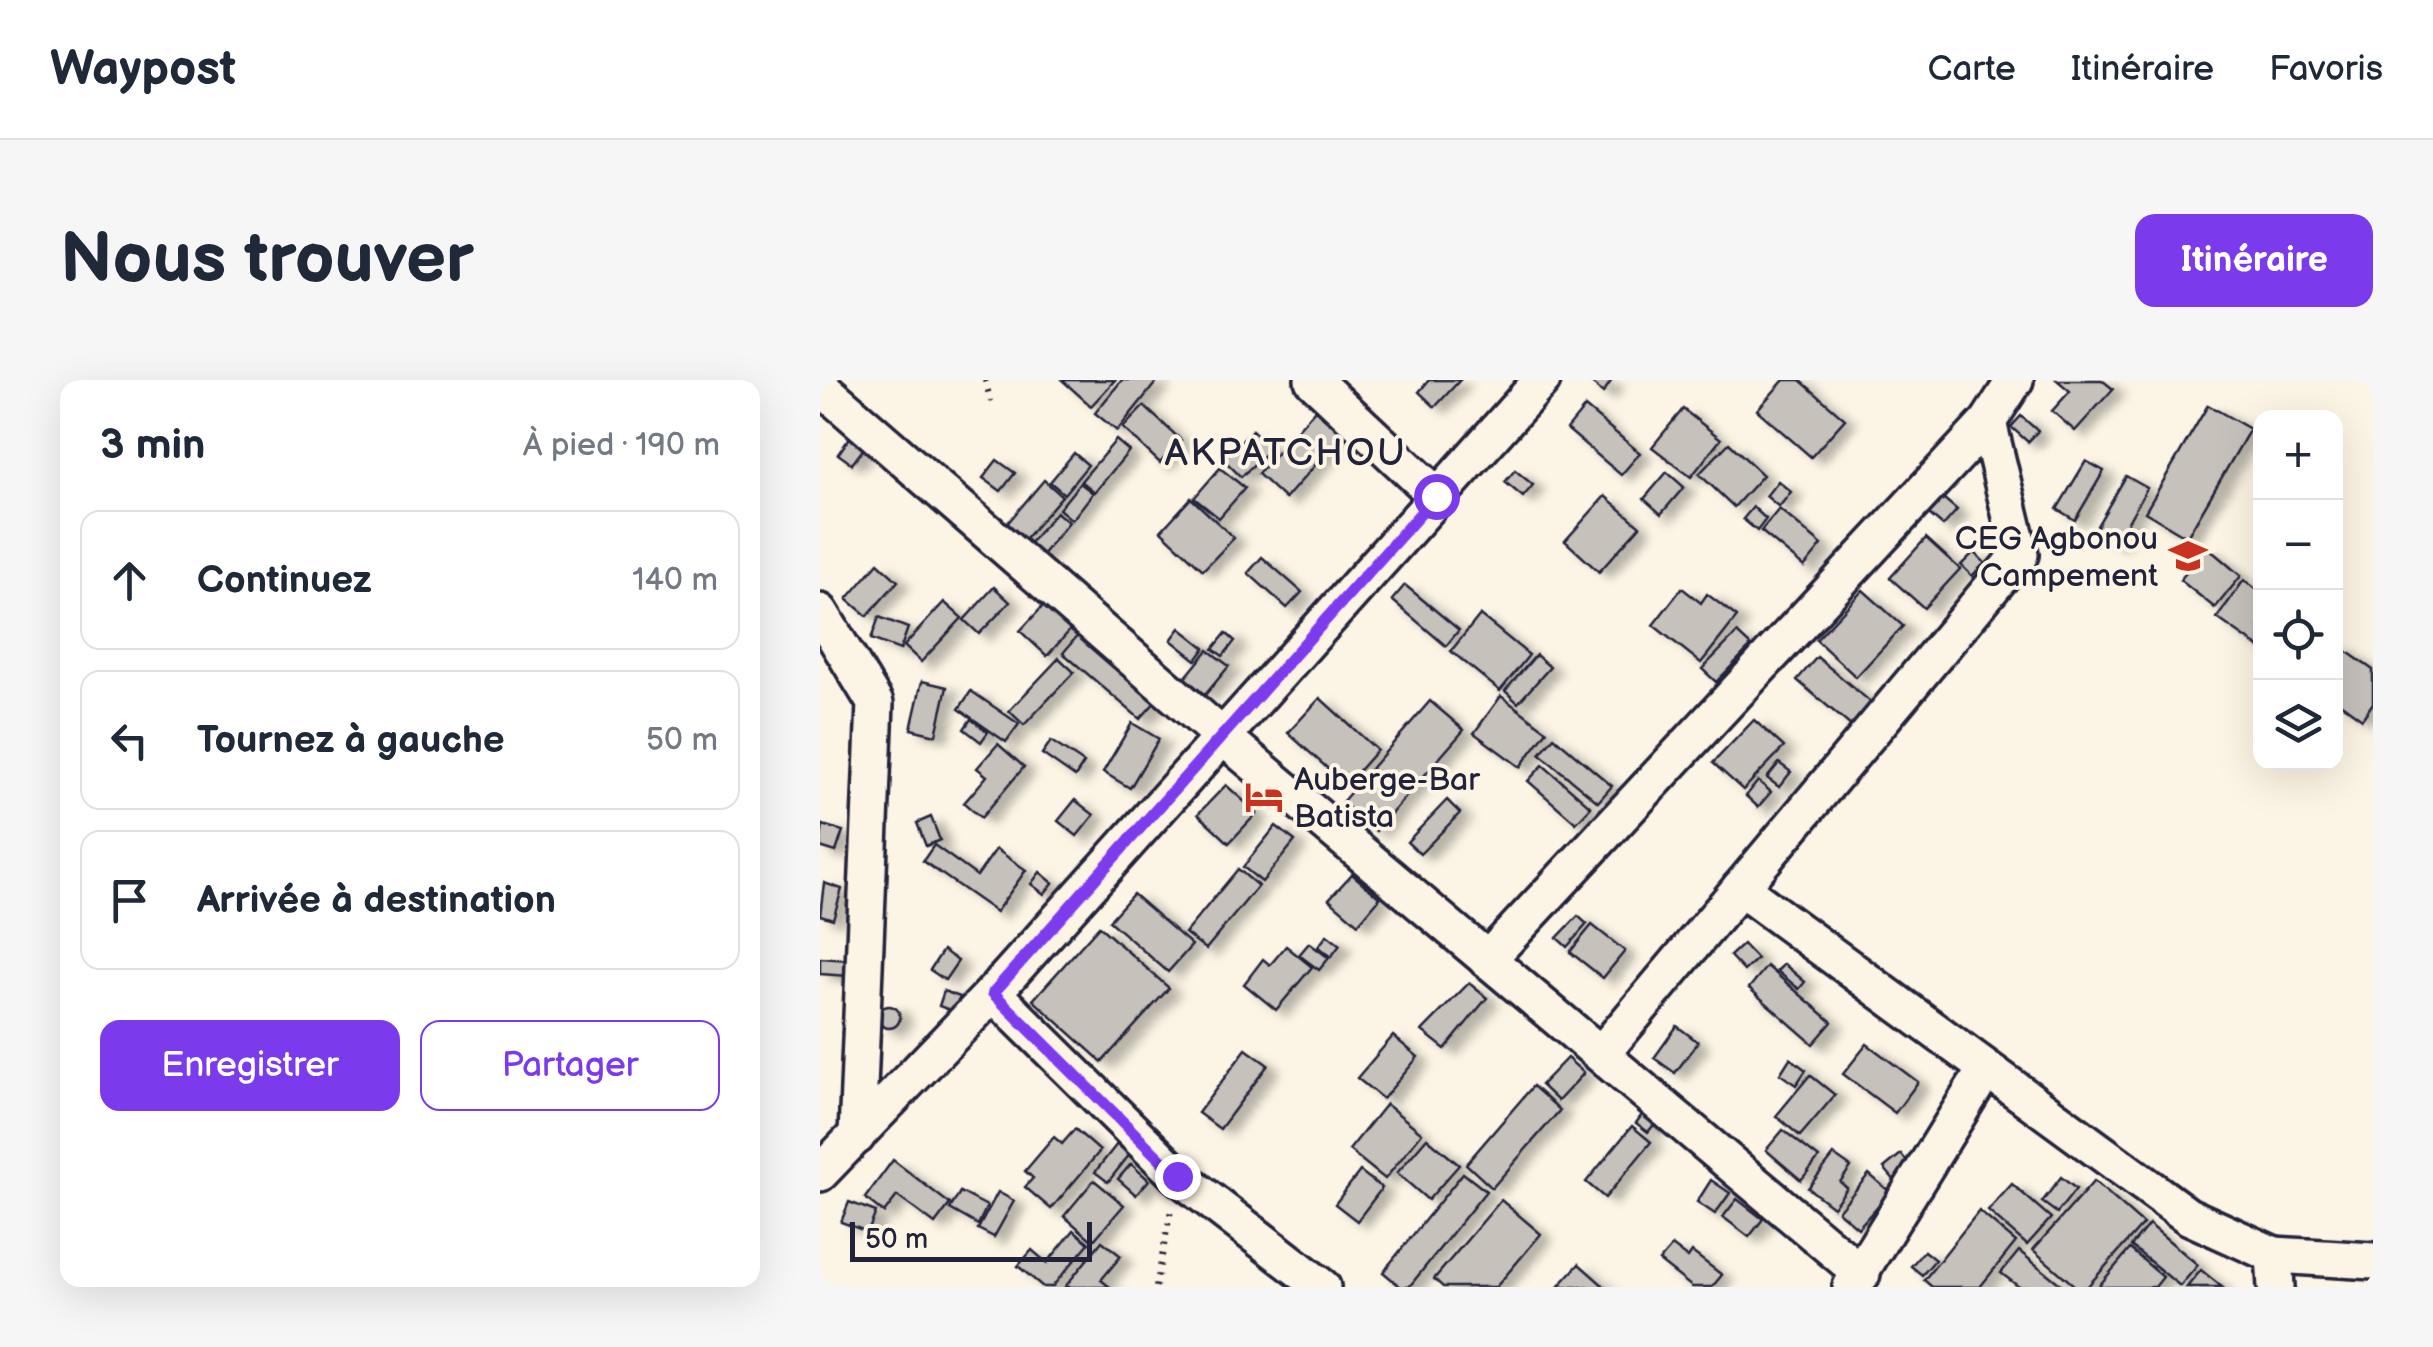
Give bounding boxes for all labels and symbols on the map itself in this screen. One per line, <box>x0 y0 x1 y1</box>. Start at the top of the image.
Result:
district label: AKPATCHOU <box>1165 431 1407 476</box>
route start <box>1414 474 1460 520</box>
place label: CEG Agbonou Campement <box>1955 520 2158 596</box>
school or university icon: CEG Agbonou Campement <box>2167 535 2209 577</box>
place label: Auberge-Bar Batista <box>1294 761 1480 837</box>
hotel icon: Auberge-Bar Batista <box>1243 776 1285 818</box>
route end <box>1155 1154 1201 1200</box>
scale bar <box>850 1217 1092 1261</box>

